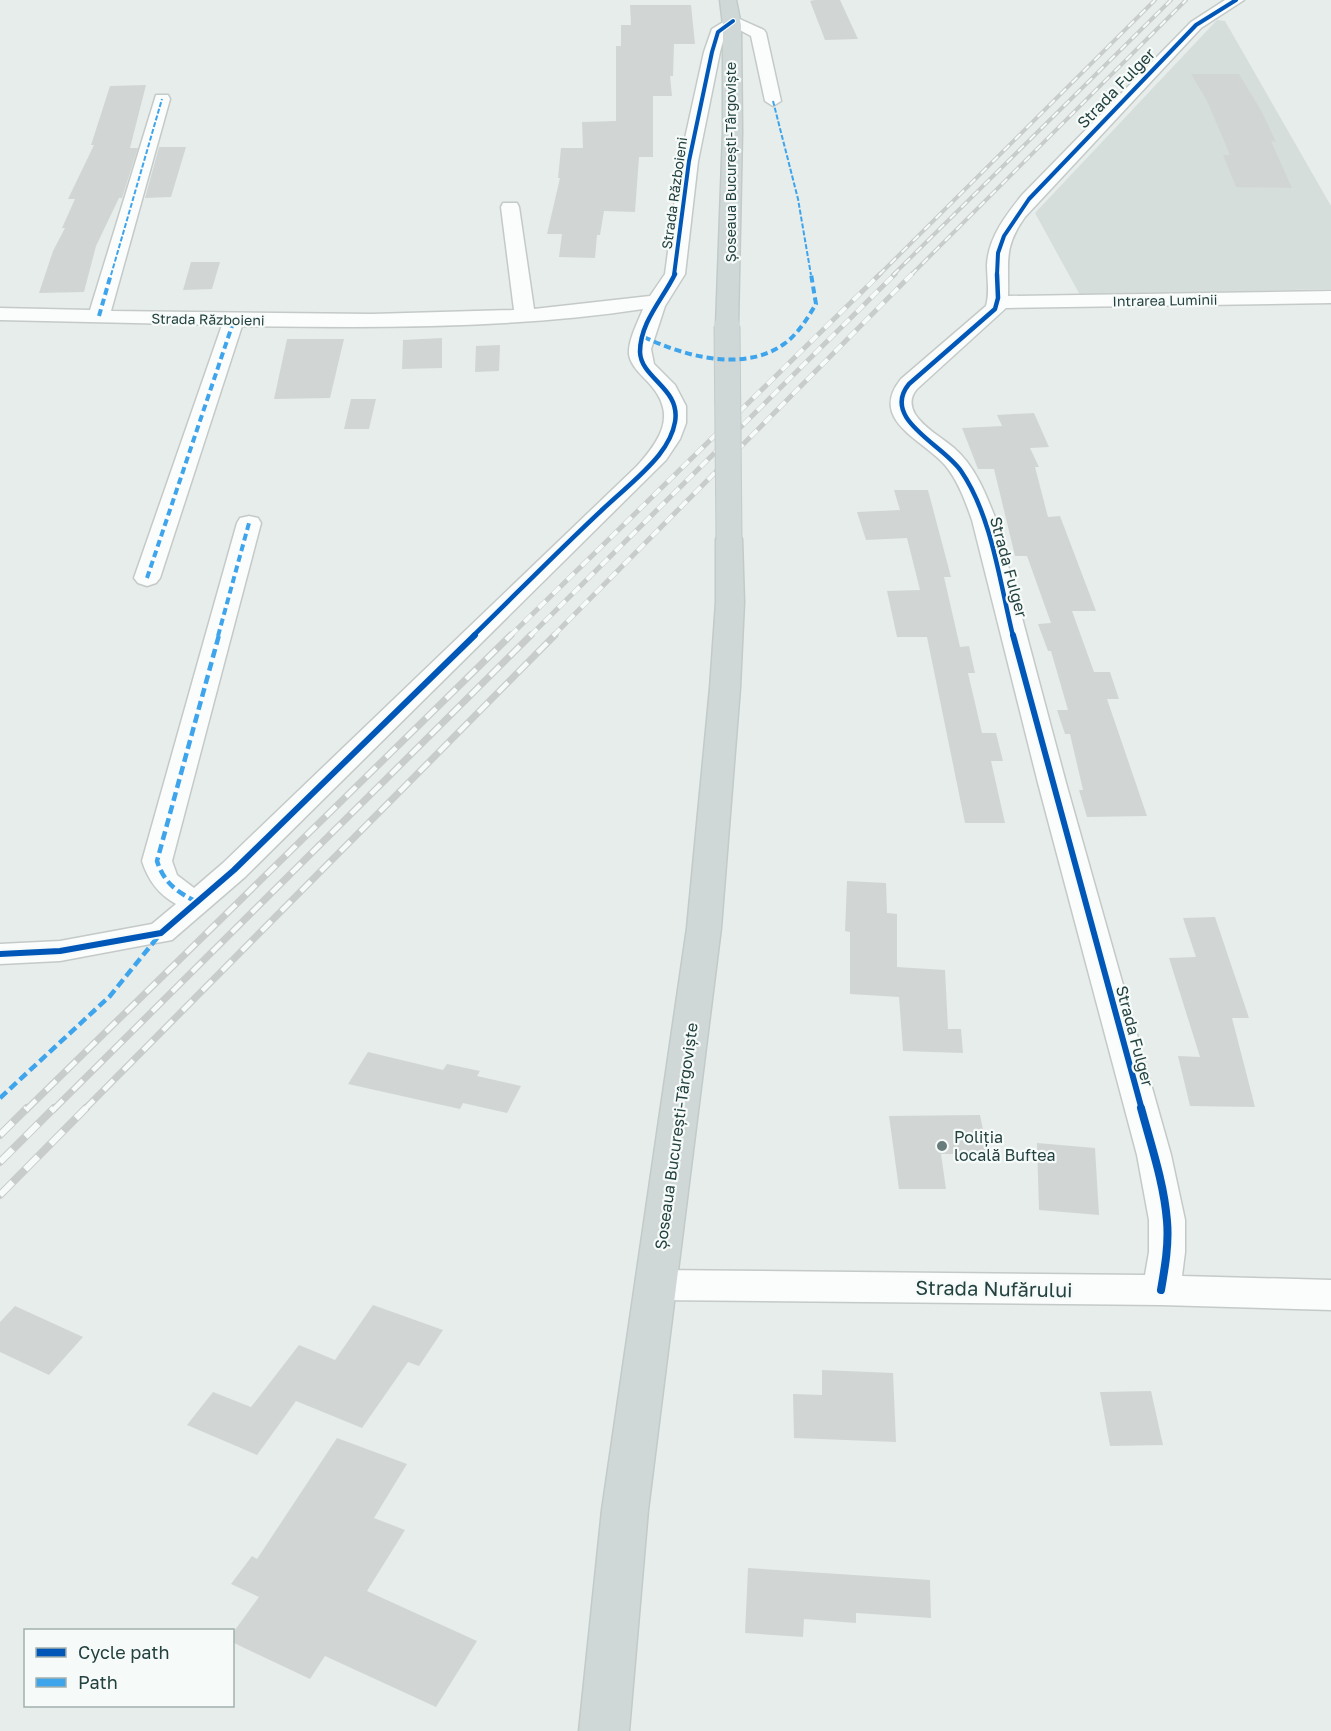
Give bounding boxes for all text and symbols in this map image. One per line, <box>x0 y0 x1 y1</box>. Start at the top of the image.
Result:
street label: Strada Fulger <box>1073 44 1159 132</box>
street label: Șoseaua București-Târgoviște <box>722 62 739 262</box>
street label: Strada Războieni <box>658 136 690 250</box>
street label: Intrarea Luminii <box>1112 291 1218 309</box>
street label: Strada Războieni <box>151 310 265 328</box>
street label: Strada Fulger <box>986 514 1032 620</box>
street label: Strada Fulger <box>1112 983 1158 1089</box>
street label: Șoseaua București-Târgoviște <box>650 1021 702 1251</box>
place label: Poliția locală Buftea <box>954 1127 1056 1165</box>
marker: Poliția locală Buftea <box>935 1139 949 1153</box>
street label: Strada Nufărului <box>915 1275 1073 1301</box>
legend <box>24 1629 234 1707</box>
text: Cycle path <box>78 1641 170 1663</box>
text: Path <box>78 1671 118 1693</box>

